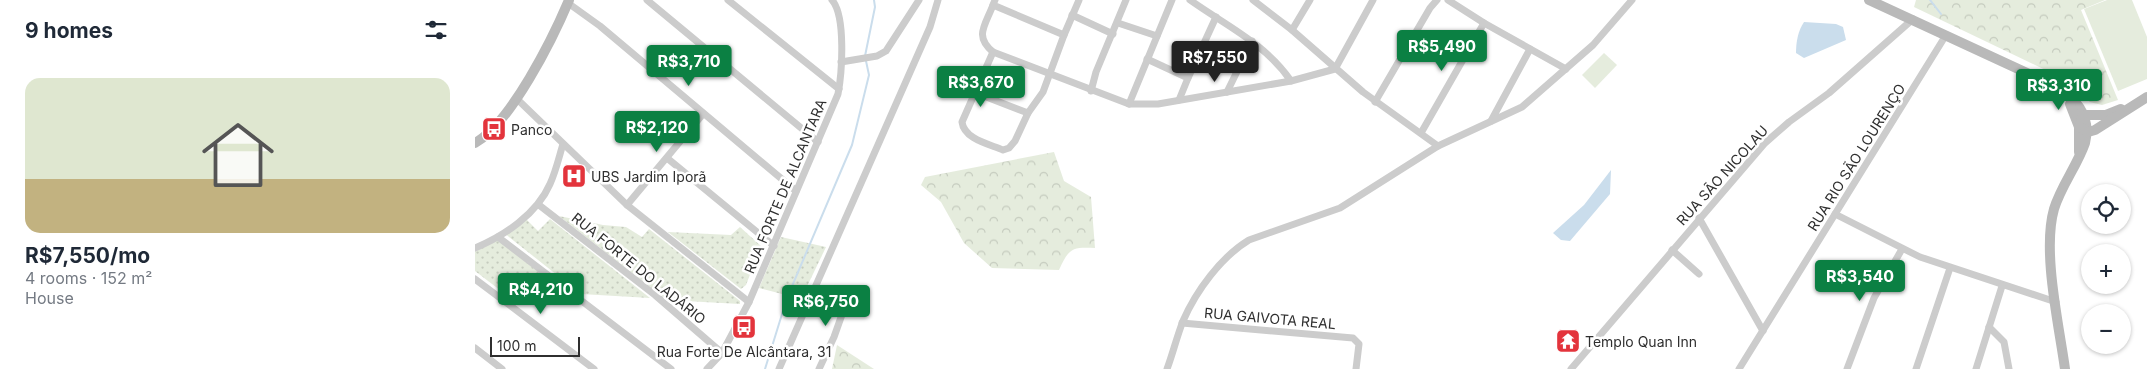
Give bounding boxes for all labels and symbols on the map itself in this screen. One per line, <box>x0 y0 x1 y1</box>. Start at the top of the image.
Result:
pin: R$5,490 <box>1396 30 1488 72</box>
pin: R$7,550 <box>1169 41 1261 83</box>
pin: R$3,710 <box>643 44 735 87</box>
pin: R$3,670 <box>935 66 1027 108</box>
pin: R$3,310 <box>2013 68 2105 111</box>
street label: RUA RIO SÃO LOURENÇO <box>1804 80 1908 234</box>
street label: RUA FORTE DE ALCANTARA <box>740 96 830 276</box>
pin: R$2,120 <box>611 110 703 153</box>
bus stop icon: Panco <box>481 116 507 142</box>
place label: Panco <box>511 121 552 138</box>
street label: RUA SÃO NICOLAU <box>1673 122 1771 228</box>
hospital icon: UBS Jardim Iporã <box>561 163 587 189</box>
place label: UBS Jardim Iporã <box>591 168 706 185</box>
street label: RUA FORTE DO LADÁRIO <box>569 209 709 327</box>
pin: R$3,540 <box>1814 260 1906 302</box>
pin: R$4,210 <box>495 272 587 315</box>
pin: R$6,750 <box>780 284 872 327</box>
street label: RUA GAIVOTA REAL <box>1203 304 1337 332</box>
bus stop icon: Rua Forte De Alcântara, 31 <box>731 314 757 340</box>
temple icon: Templo Quan Inn <box>1555 328 1581 354</box>
place label: Templo Quan Inn <box>1585 333 1697 350</box>
scale bar <box>490 334 580 357</box>
place label: Rua Forte De Alcântara, 31 <box>657 343 831 360</box>

